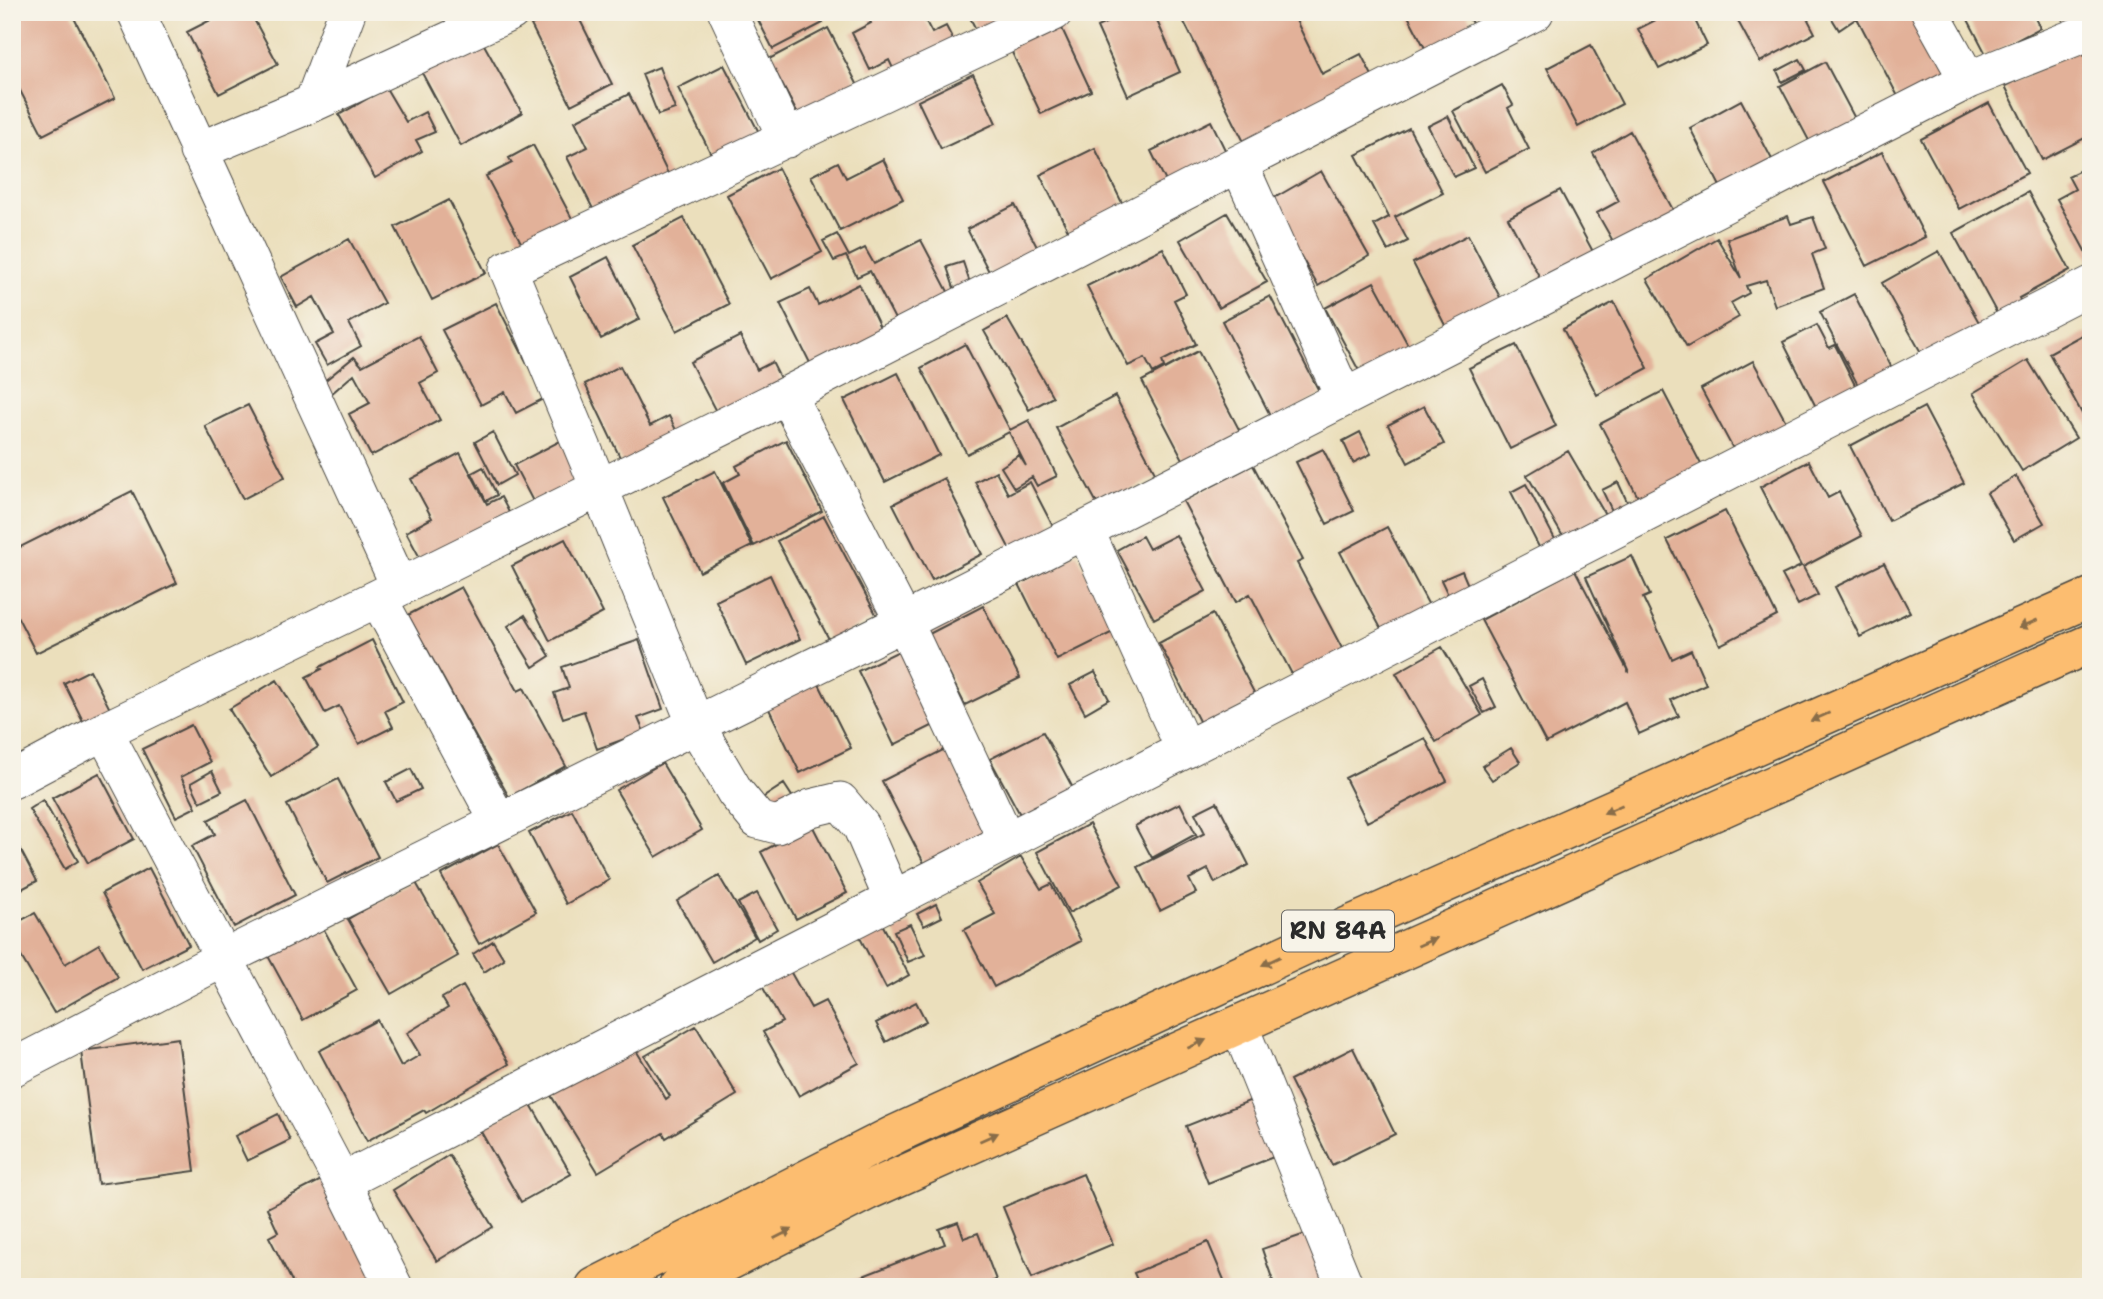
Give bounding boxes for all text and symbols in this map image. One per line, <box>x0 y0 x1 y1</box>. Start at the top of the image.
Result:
one-way arrow <box>2018 619 2039 630</box>
one-way arrow <box>1810 712 1831 723</box>
one-way arrow <box>1602 804 1623 815</box>
road number: RN 84A <box>1282 911 1394 951</box>
one-way arrow <box>1417 936 1437 948</box>
one-way arrow <box>1260 956 1281 967</box>
one-way arrow <box>1186 1038 1207 1049</box>
one-way arrow <box>979 1131 999 1143</box>
one-way arrow <box>773 1228 793 1239</box>

